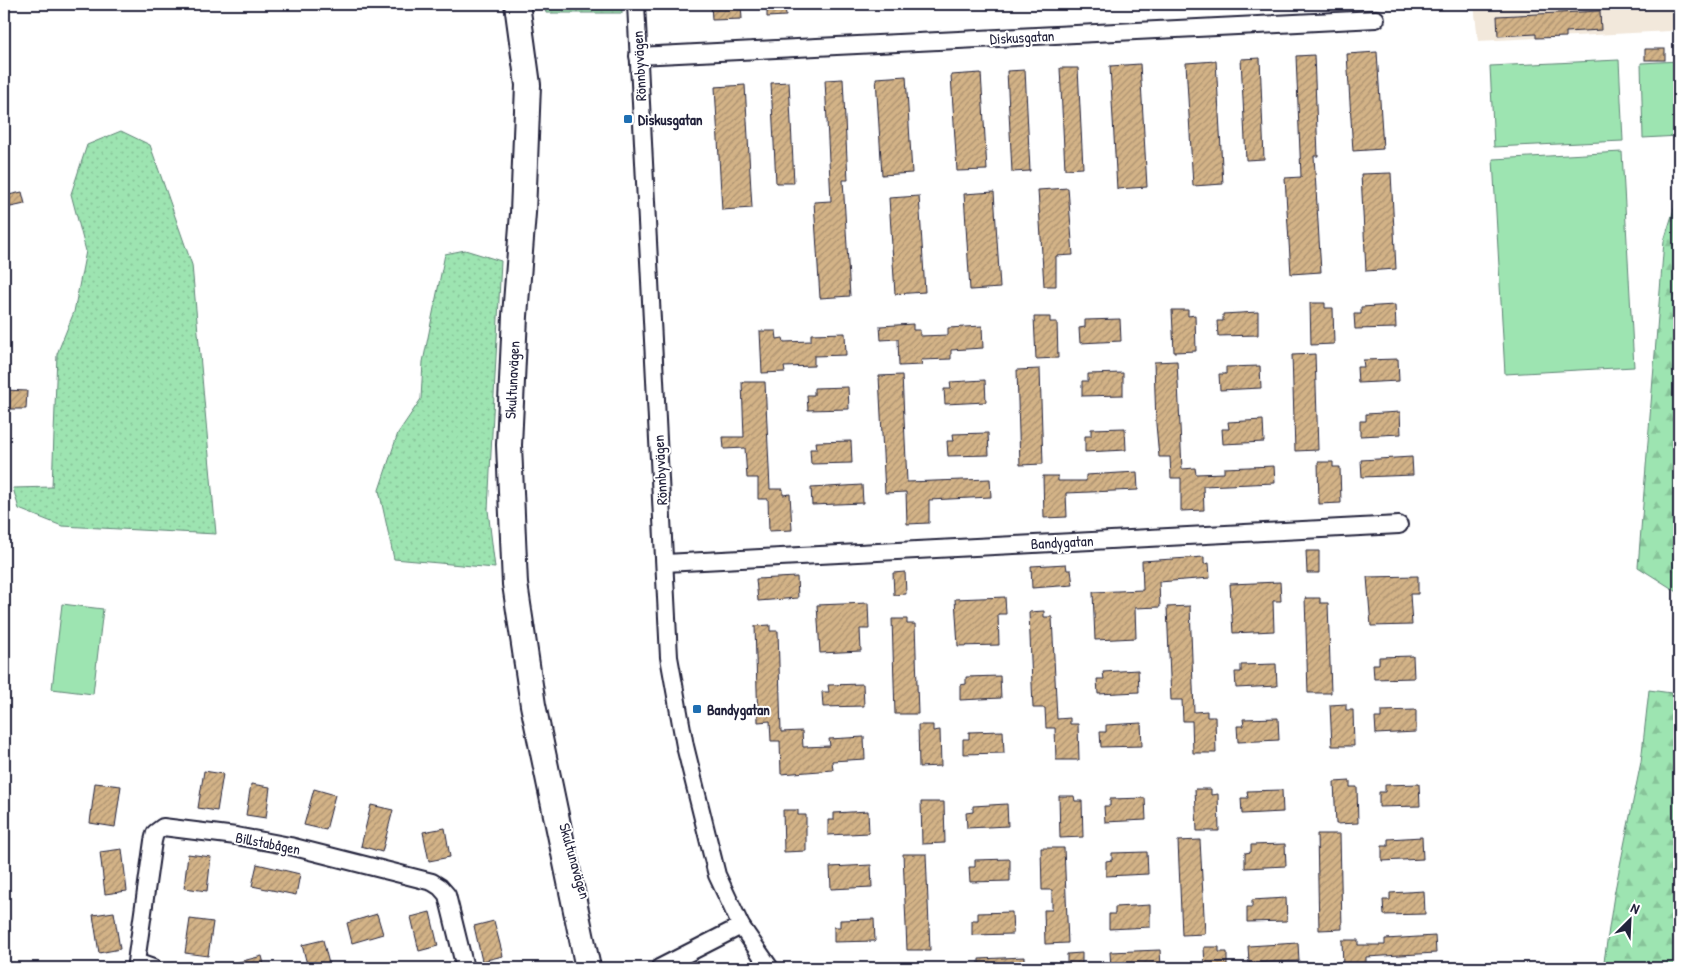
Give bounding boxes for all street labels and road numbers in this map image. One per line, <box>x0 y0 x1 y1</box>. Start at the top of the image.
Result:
street label: Diskusgatan <box>989 25 1055 49</box>
street label: Rönnbyvägen <box>627 30 651 102</box>
street label: Skultunavägen <box>499 340 525 420</box>
street label: Rönnbyvägen <box>648 434 672 506</box>
street label: Bandygatan <box>1030 530 1094 554</box>
street label: Skultunavägen <box>554 821 596 902</box>
street label: Billstabågen <box>234 826 302 860</box>

